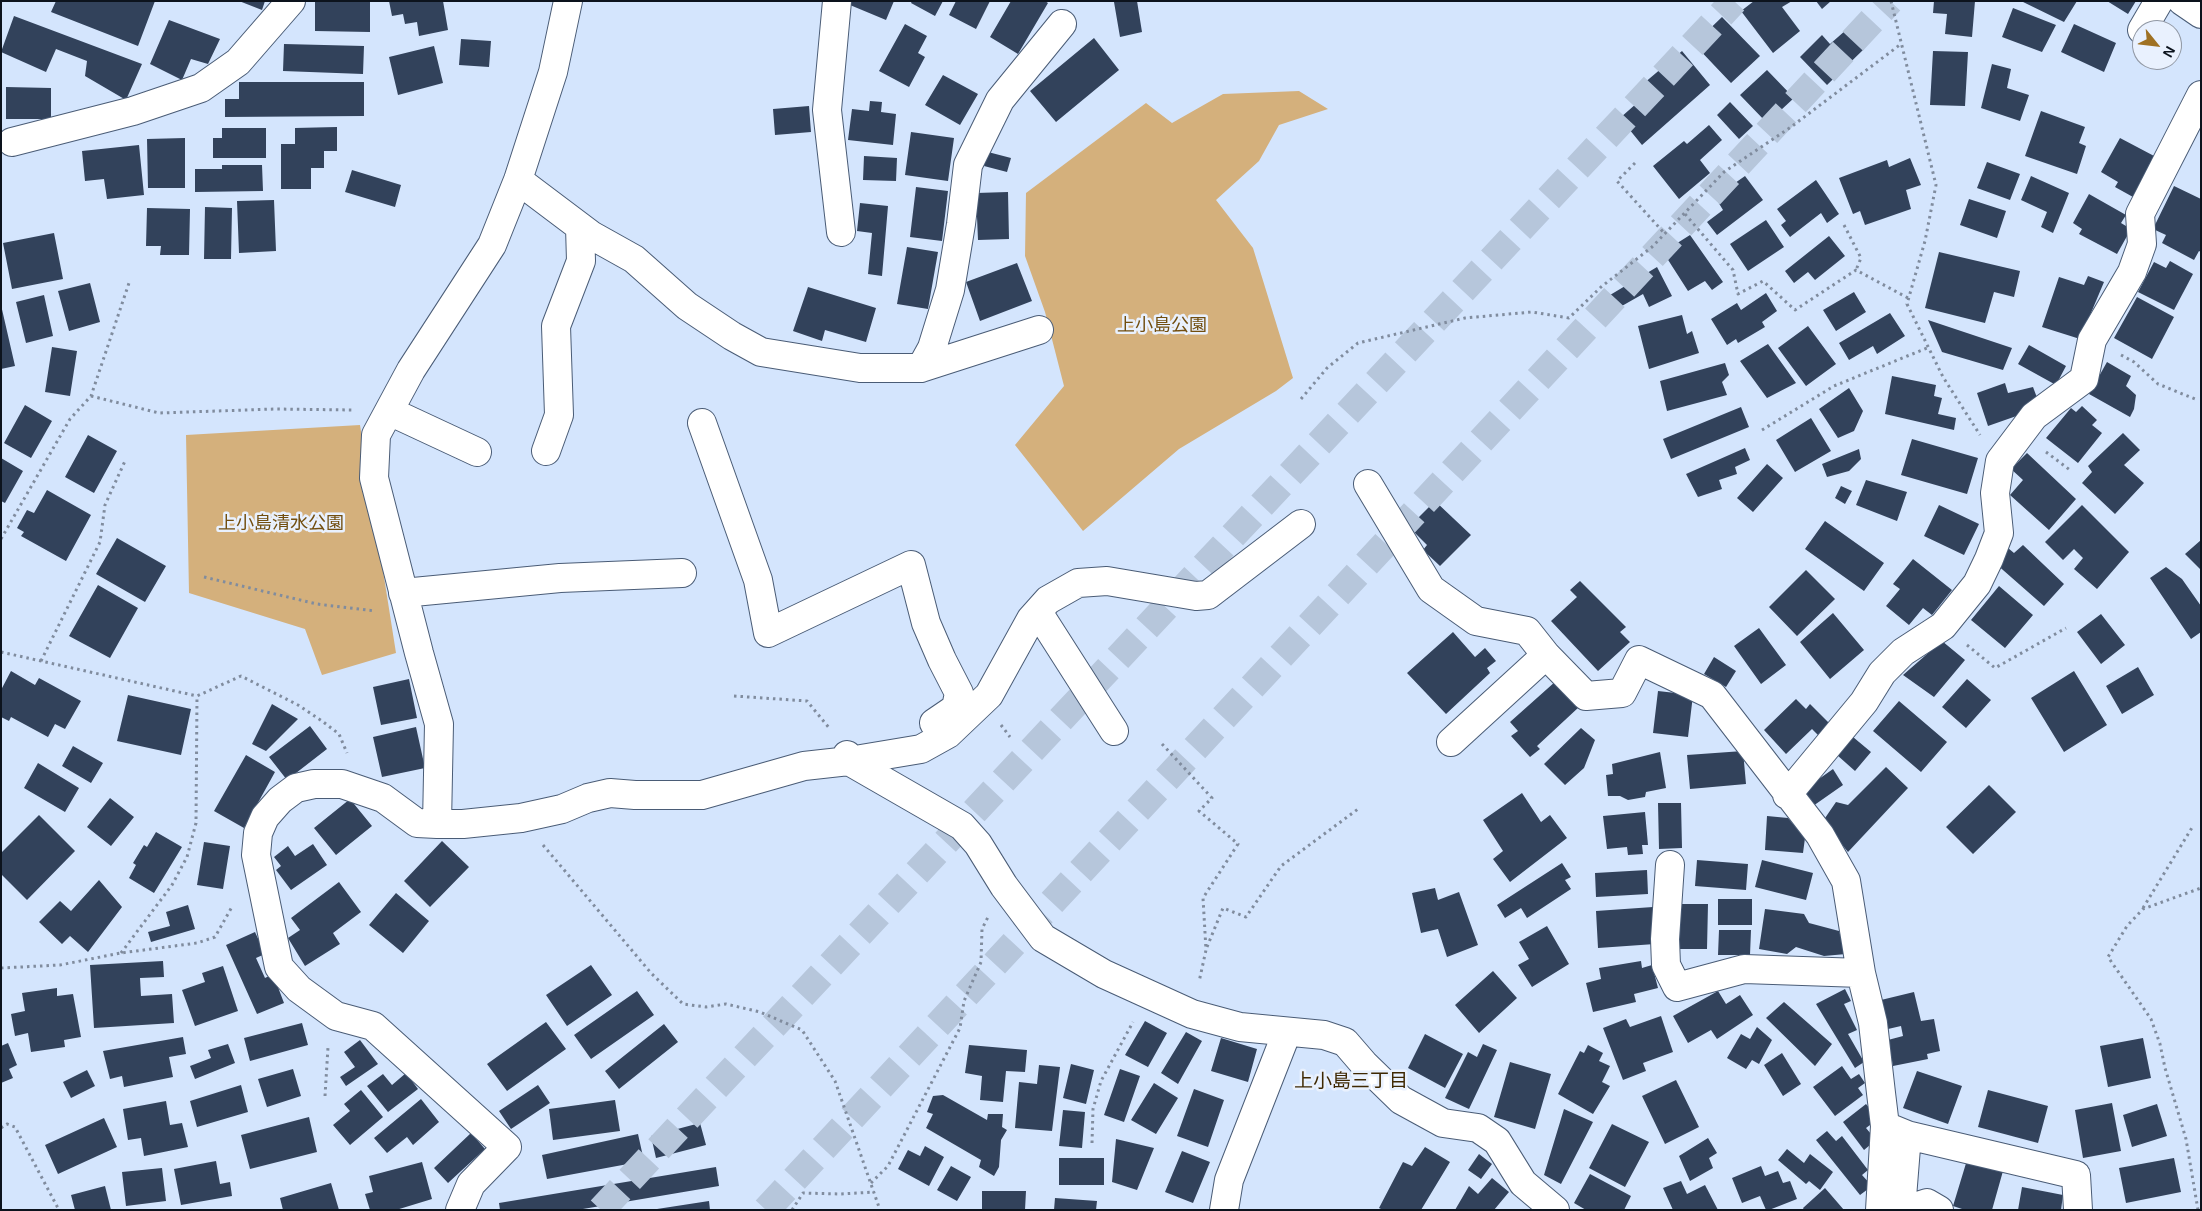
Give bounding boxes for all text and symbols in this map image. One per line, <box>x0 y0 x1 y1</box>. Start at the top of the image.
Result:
north arrow <box>2132 20 2182 70</box>
text: N <box>2160 43 2179 60</box>
park label: 上小島公園 <box>1117 315 1207 337</box>
park label: 上小島清水公園 <box>218 513 344 535</box>
district label: 上小島三丁目 <box>1294 1071 1408 1093</box>

